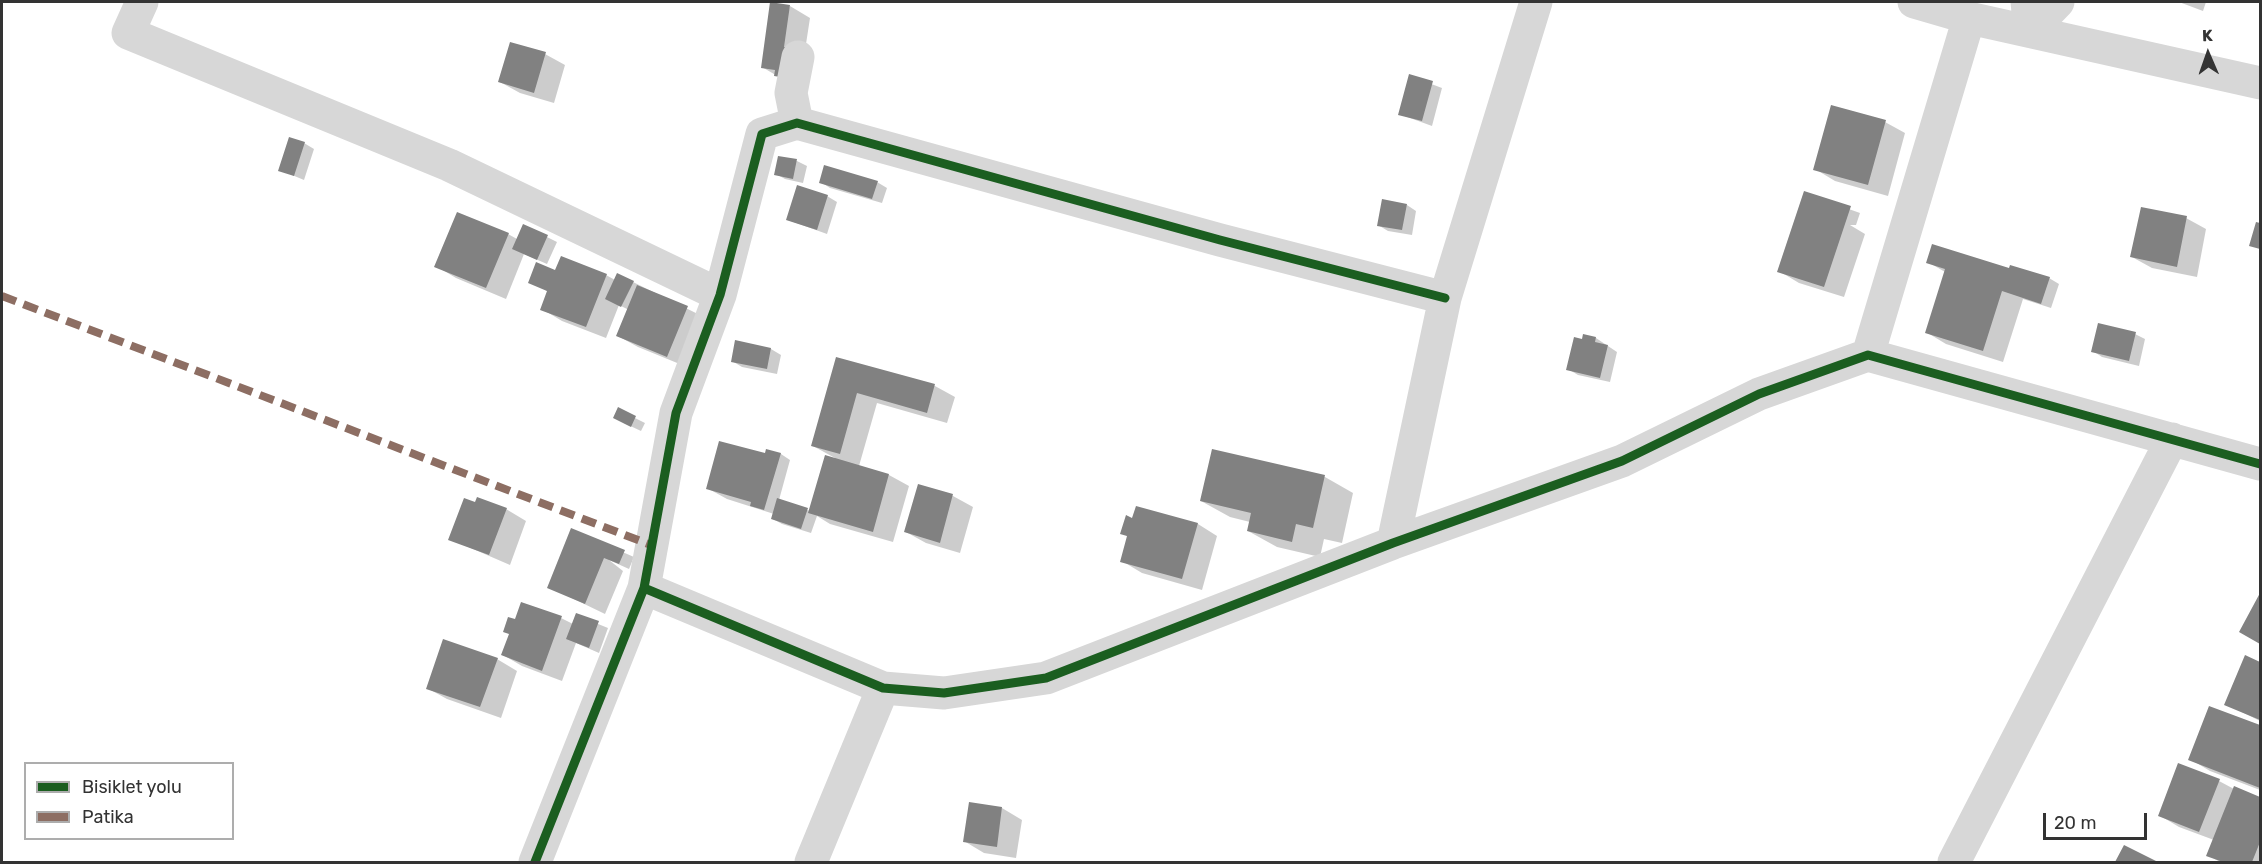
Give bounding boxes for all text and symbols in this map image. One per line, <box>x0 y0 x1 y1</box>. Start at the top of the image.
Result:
north arrow <box>2178 24 2238 84</box>
text: K <box>2202 26 2213 45</box>
legend <box>24 762 234 840</box>
text: Bisiklet yolu <box>82 776 182 798</box>
scale bar <box>2046 801 2150 839</box>
text: Patika <box>82 806 134 828</box>
text: 20 m <box>2054 812 2096 834</box>

